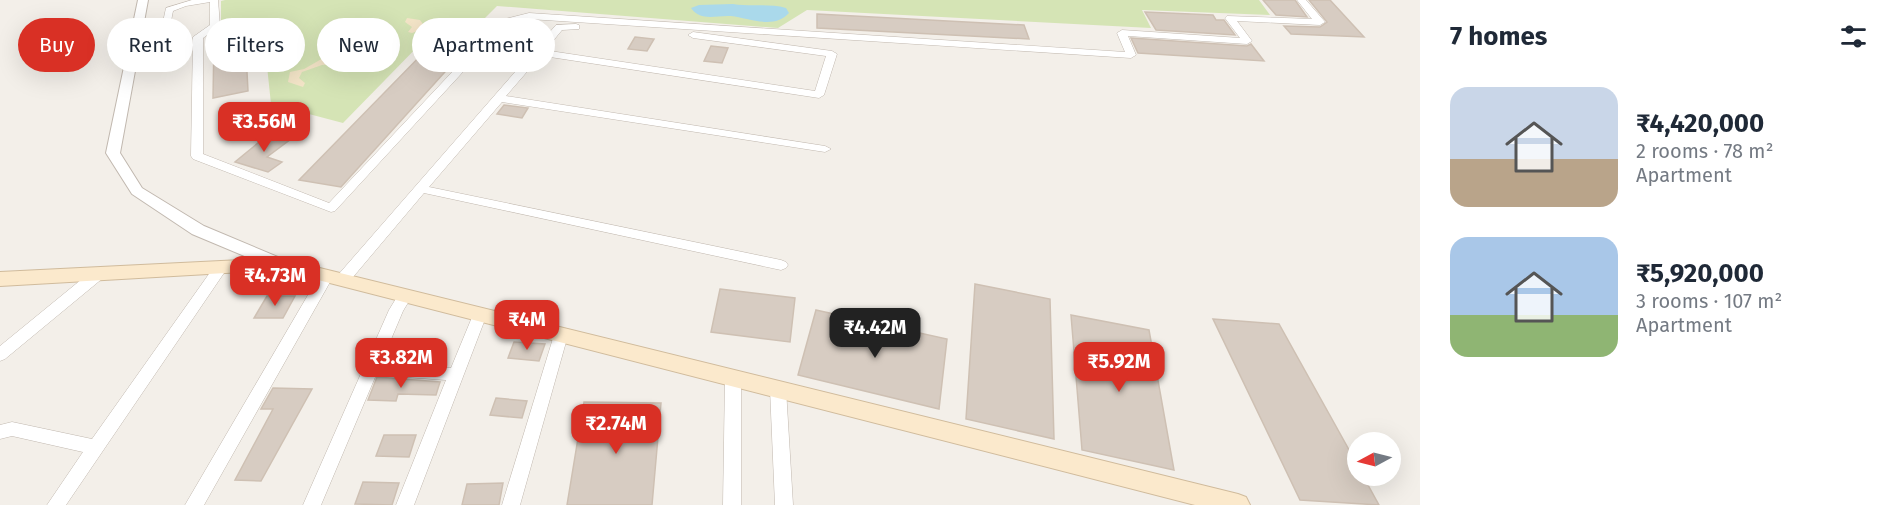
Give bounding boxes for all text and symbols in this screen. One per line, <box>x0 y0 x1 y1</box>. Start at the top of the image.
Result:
chip: Buy <box>18 18 95 72</box>
chip: Rent <box>107 18 193 72</box>
chip: Filters <box>205 18 305 72</box>
chip: New <box>317 18 400 72</box>
chip: Apartment <box>412 18 555 72</box>
icon: filters <box>1837 20 1870 53</box>
text: 7 homes <box>1450 21 1547 52</box>
pin: ₹3.56M <box>215 102 313 153</box>
text: ₹4,420,000 <box>1636 108 1764 139</box>
text: ₹3.56M <box>232 109 296 133</box>
icon: home <box>1498 111 1570 183</box>
text: 2 rooms · 78 m² <box>1636 139 1773 163</box>
text: Apartment <box>1636 163 1732 187</box>
pin: ₹4.73M <box>226 256 324 307</box>
text: ₹5,920,000 <box>1636 258 1764 289</box>
icon: home <box>1498 261 1570 333</box>
text: ₹4.73M <box>244 263 306 287</box>
text: 3 rooms · 107 m² <box>1636 289 1782 313</box>
pin: ₹4M <box>498 300 556 351</box>
text: ₹4M <box>508 307 546 331</box>
pin: ₹4.42M <box>826 308 924 359</box>
text: Apartment <box>1636 313 1732 337</box>
text: ₹4.42M <box>843 315 907 339</box>
pin: ₹3.82M <box>352 338 450 389</box>
pin: ₹5.92M <box>1070 342 1168 393</box>
text: ₹3.82M <box>369 345 433 369</box>
text: ₹5.92M <box>1088 349 1150 373</box>
pin: ₹2.74M <box>567 404 665 455</box>
text: ₹2.74M <box>585 411 647 435</box>
north arrow <box>1347 432 1401 486</box>
map controls <box>1347 432 1401 486</box>

